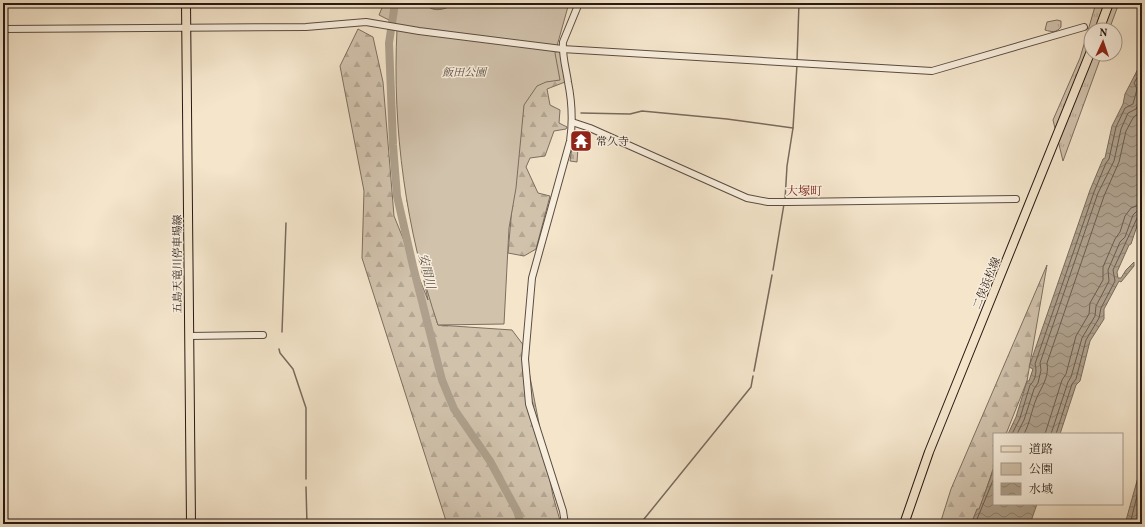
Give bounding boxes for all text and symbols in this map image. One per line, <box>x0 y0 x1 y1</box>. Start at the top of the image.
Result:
north arrow <box>1083 22 1123 62</box>
text: N <box>1099 26 1108 41</box>
park label: 飯田公園 <box>442 66 488 81</box>
temple icon: 常久寺 <box>568 128 594 154</box>
place label: 常久寺 <box>596 135 629 150</box>
district label: 大塚町 <box>786 184 822 200</box>
street label: 五島天竜川停車場線 <box>171 215 186 314</box>
water label: 安間川 <box>414 252 439 293</box>
street label: 二俣浜松線 <box>970 255 1005 312</box>
legend <box>993 433 1123 505</box>
text: 道路 <box>1029 442 1053 458</box>
text: 公園 <box>1029 462 1053 478</box>
text: 水域 <box>1029 482 1053 498</box>

